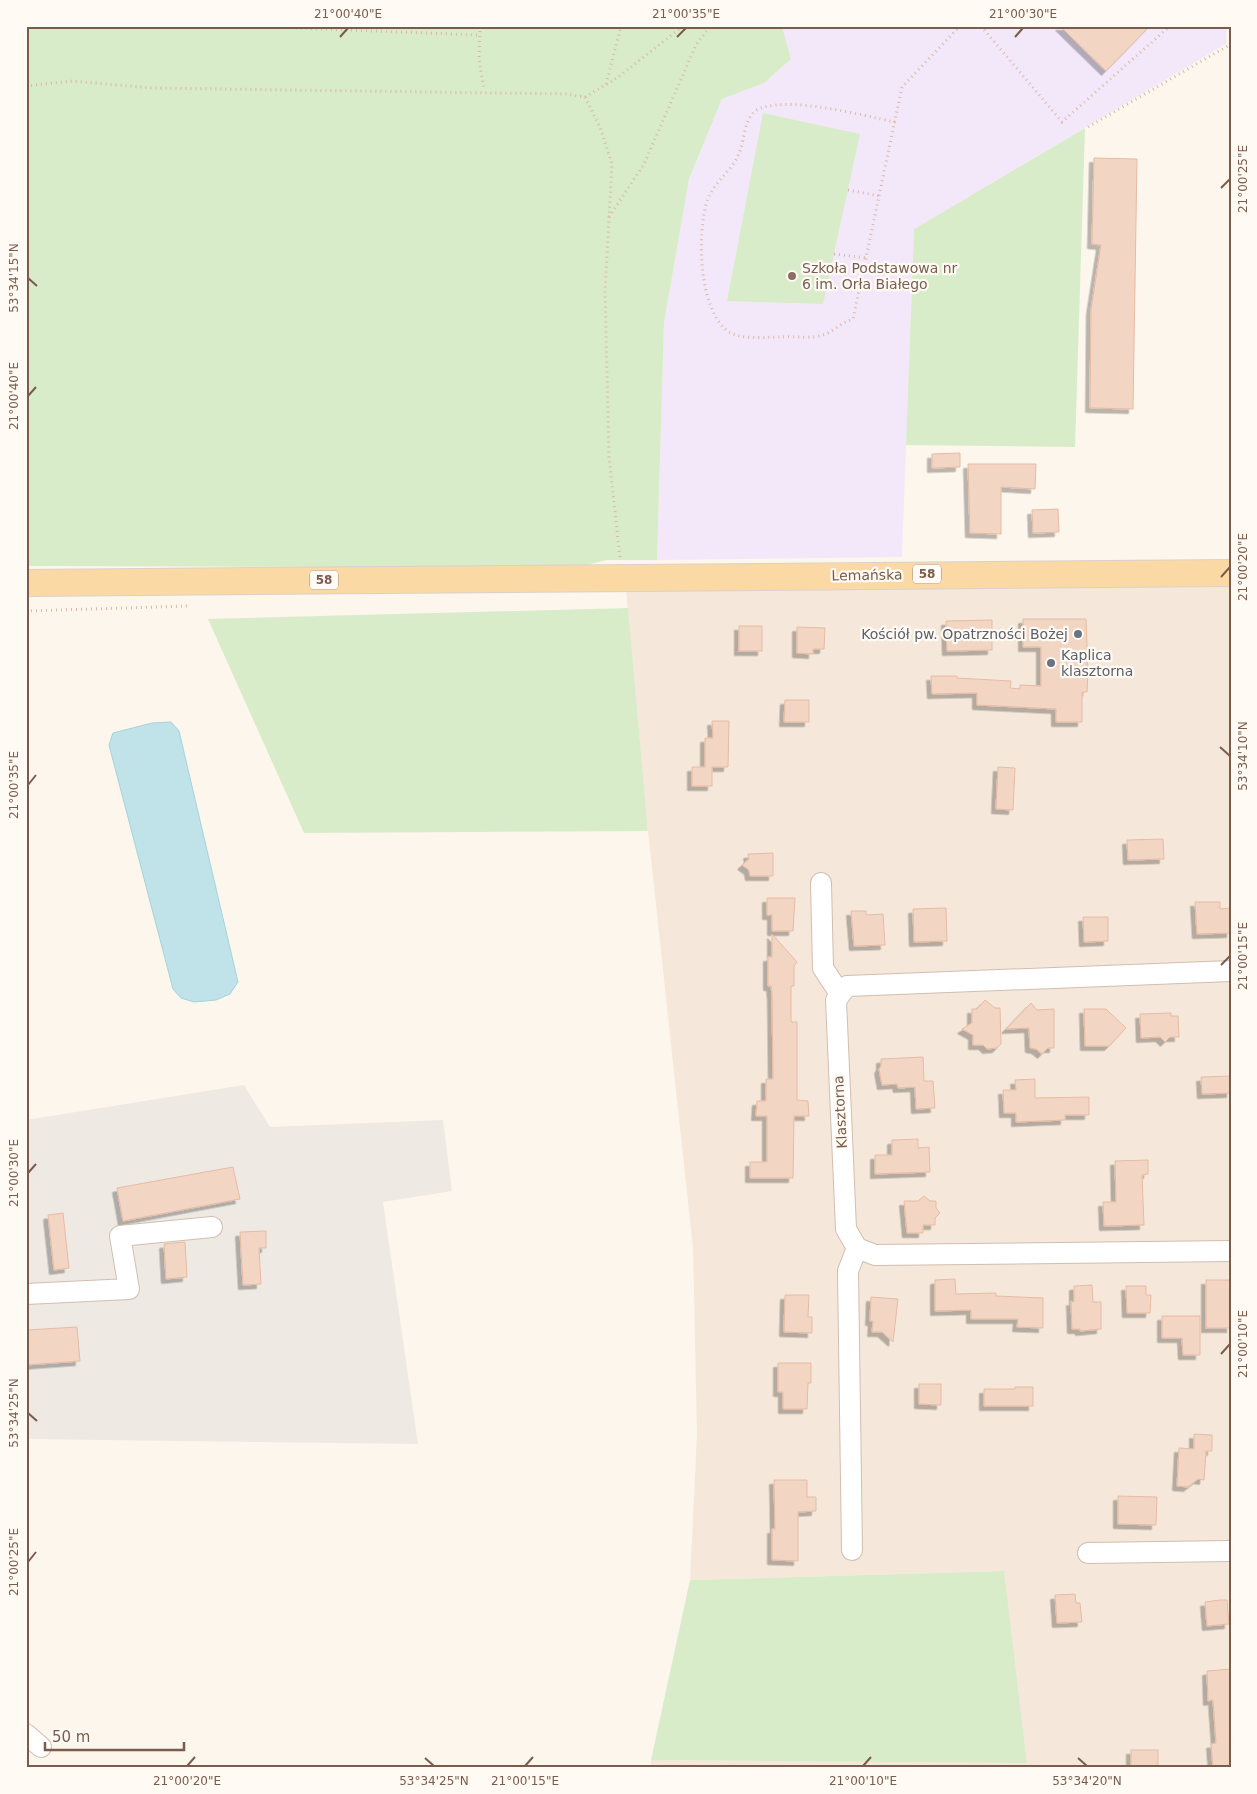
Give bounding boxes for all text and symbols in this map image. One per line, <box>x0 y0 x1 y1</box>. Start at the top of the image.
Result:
text: 21°00'40"E <box>314 7 382 21</box>
text: 21°00'35"E <box>652 7 720 21</box>
text: 21°00'30"E <box>989 7 1057 21</box>
text: 21°00'25"E <box>1236 145 1250 213</box>
text: 53°34'15"N <box>7 243 21 313</box>
place label: Szkoła Podstawowa nr 6 im. Orła Białego <box>802 260 958 292</box>
marker: Szkoła Podstawowa nr 6 im. Orła Białego <box>786 270 798 282</box>
text: 21°00'40"E <box>7 362 21 430</box>
text: 21°00'20"E <box>1236 533 1250 601</box>
road number: 58 <box>913 564 941 584</box>
street label: Lemańska <box>831 566 903 584</box>
road number: 58 <box>310 570 338 590</box>
place label: Kościół pw. Opatrzności Bożej <box>861 626 1068 642</box>
marker: Kościół pw. Opatrzności Bożej <box>1072 628 1084 640</box>
place label: Kaplica klasztorna <box>1061 647 1133 679</box>
marker: Kaplica klasztorna <box>1045 657 1057 669</box>
text: 53°34'10"N <box>1236 721 1250 791</box>
text: 21°00'35"E <box>7 751 21 819</box>
text: 21°00'15"E <box>1236 922 1250 990</box>
street label: Klasztorna <box>830 1075 850 1149</box>
text: 21°00'30"E <box>7 1139 21 1207</box>
text: 21°00'10"E <box>1236 1310 1250 1378</box>
text: 53°34'25"N <box>7 1378 21 1448</box>
text: 21°00'25"E <box>7 1528 21 1596</box>
scale bar <box>45 1719 184 1751</box>
text: 50 m <box>52 1728 90 1746</box>
text: 21°00'20"E <box>153 1774 221 1788</box>
text: 53°34'25"N <box>399 1774 469 1788</box>
text: 21°00'15"E <box>491 1774 559 1788</box>
text: 21°00'10"E <box>829 1774 897 1788</box>
text: 53°34'20"N <box>1052 1774 1122 1788</box>

